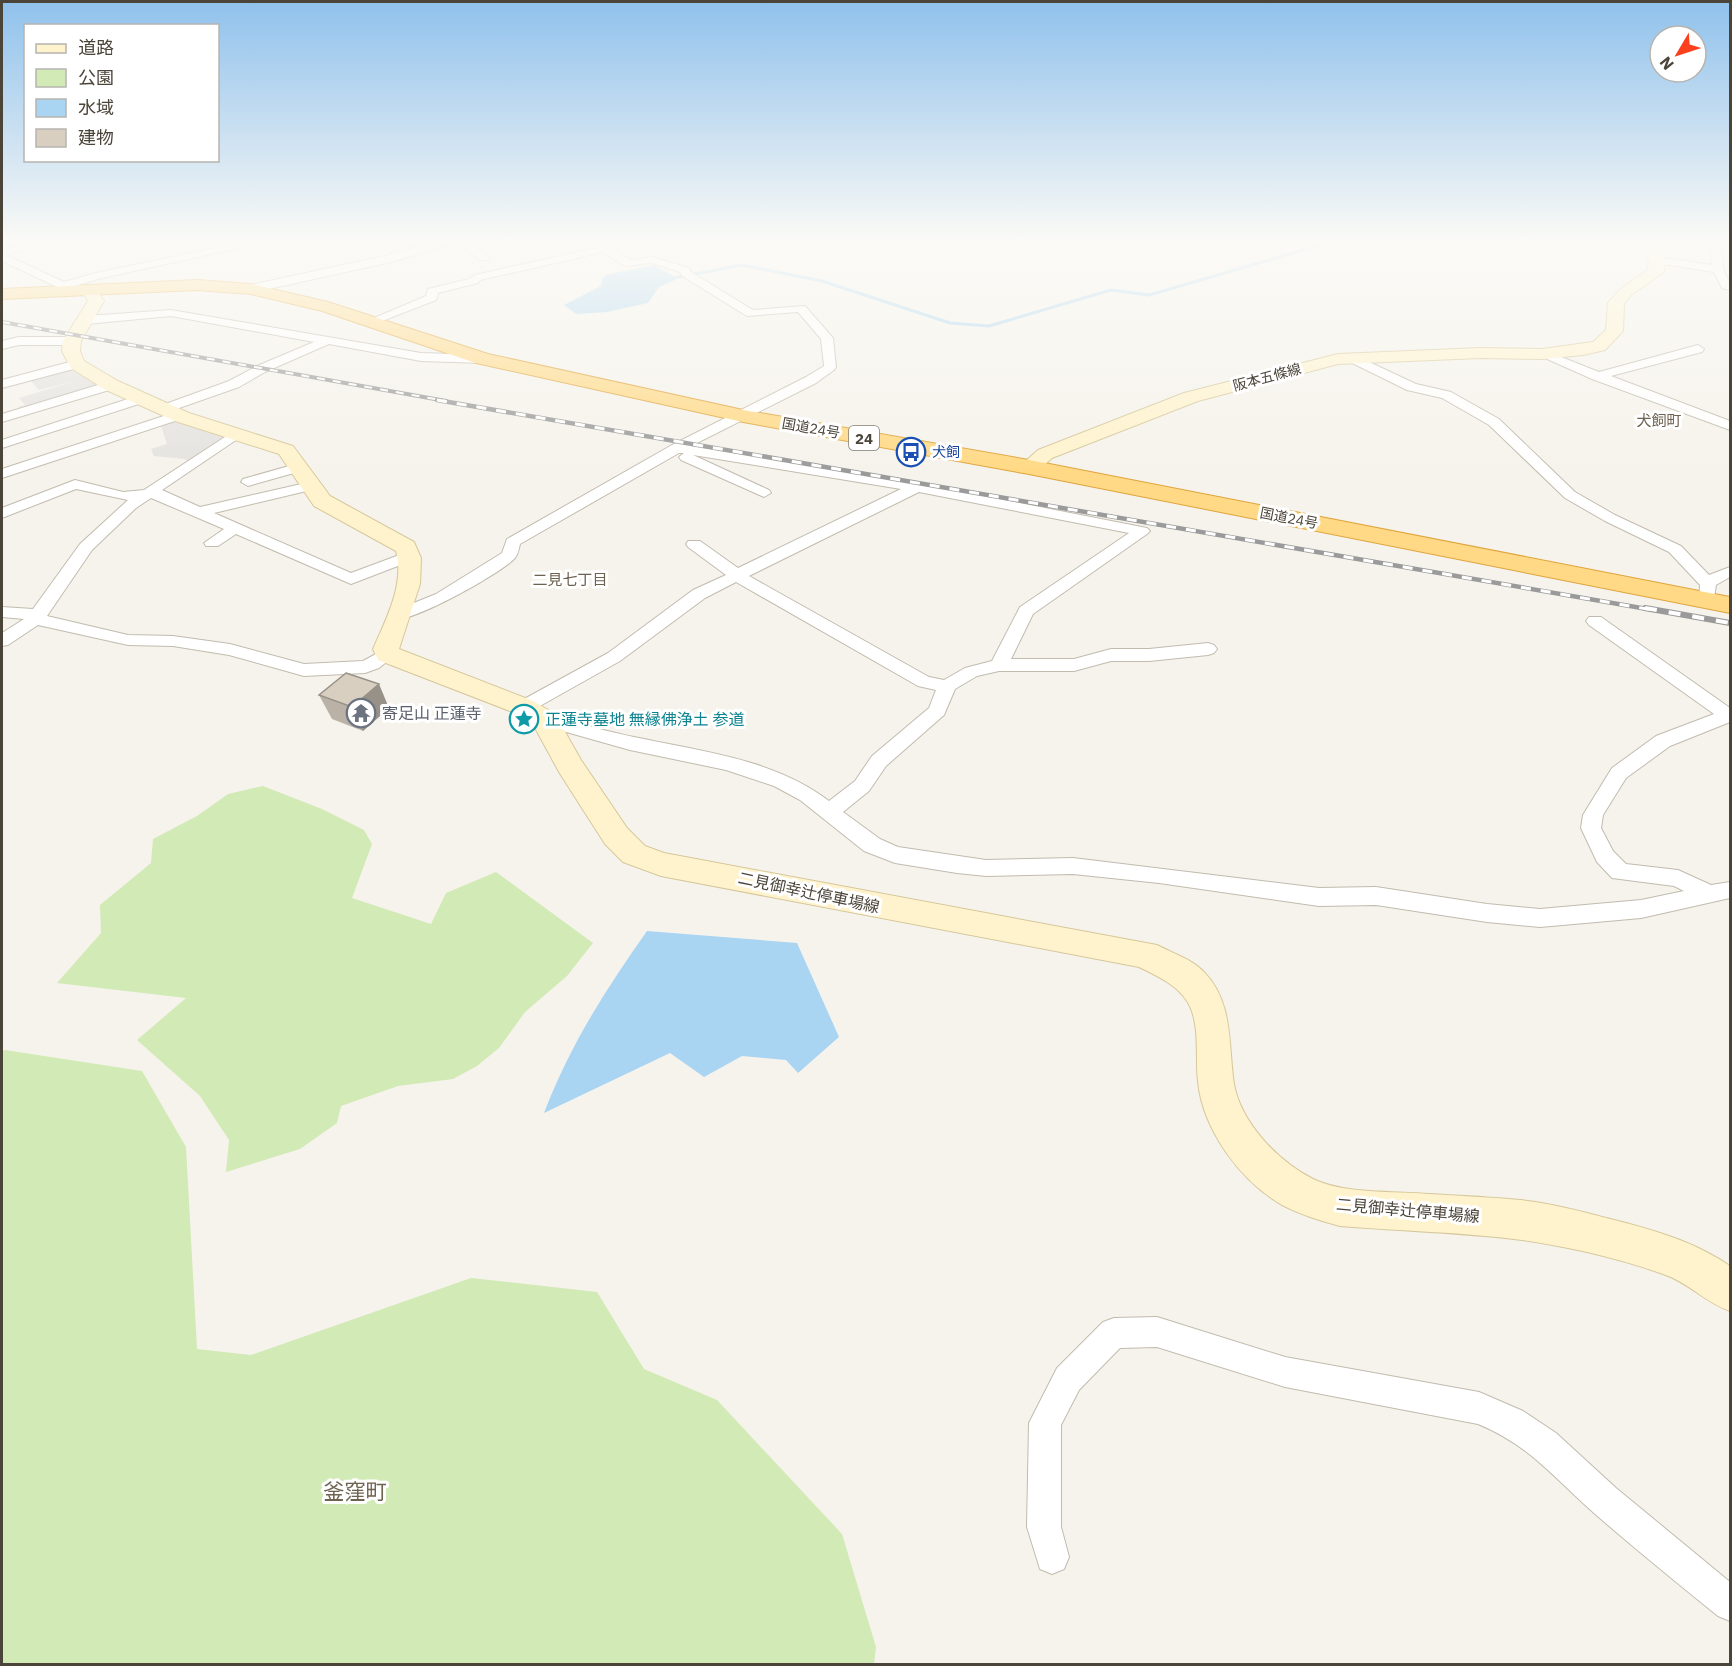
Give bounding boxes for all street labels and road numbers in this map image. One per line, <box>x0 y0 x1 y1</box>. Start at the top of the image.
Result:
street label: 阪本五條線 <box>1231 359 1303 395</box>
street label: 国道24号 <box>780 414 842 442</box>
road number: 24 <box>849 426 879 450</box>
street label: 国道24号 <box>1258 504 1320 532</box>
street label: 二見御幸辻停車場線 <box>736 867 882 917</box>
street label: 二見御幸辻停車場線 <box>1335 1194 1481 1226</box>

